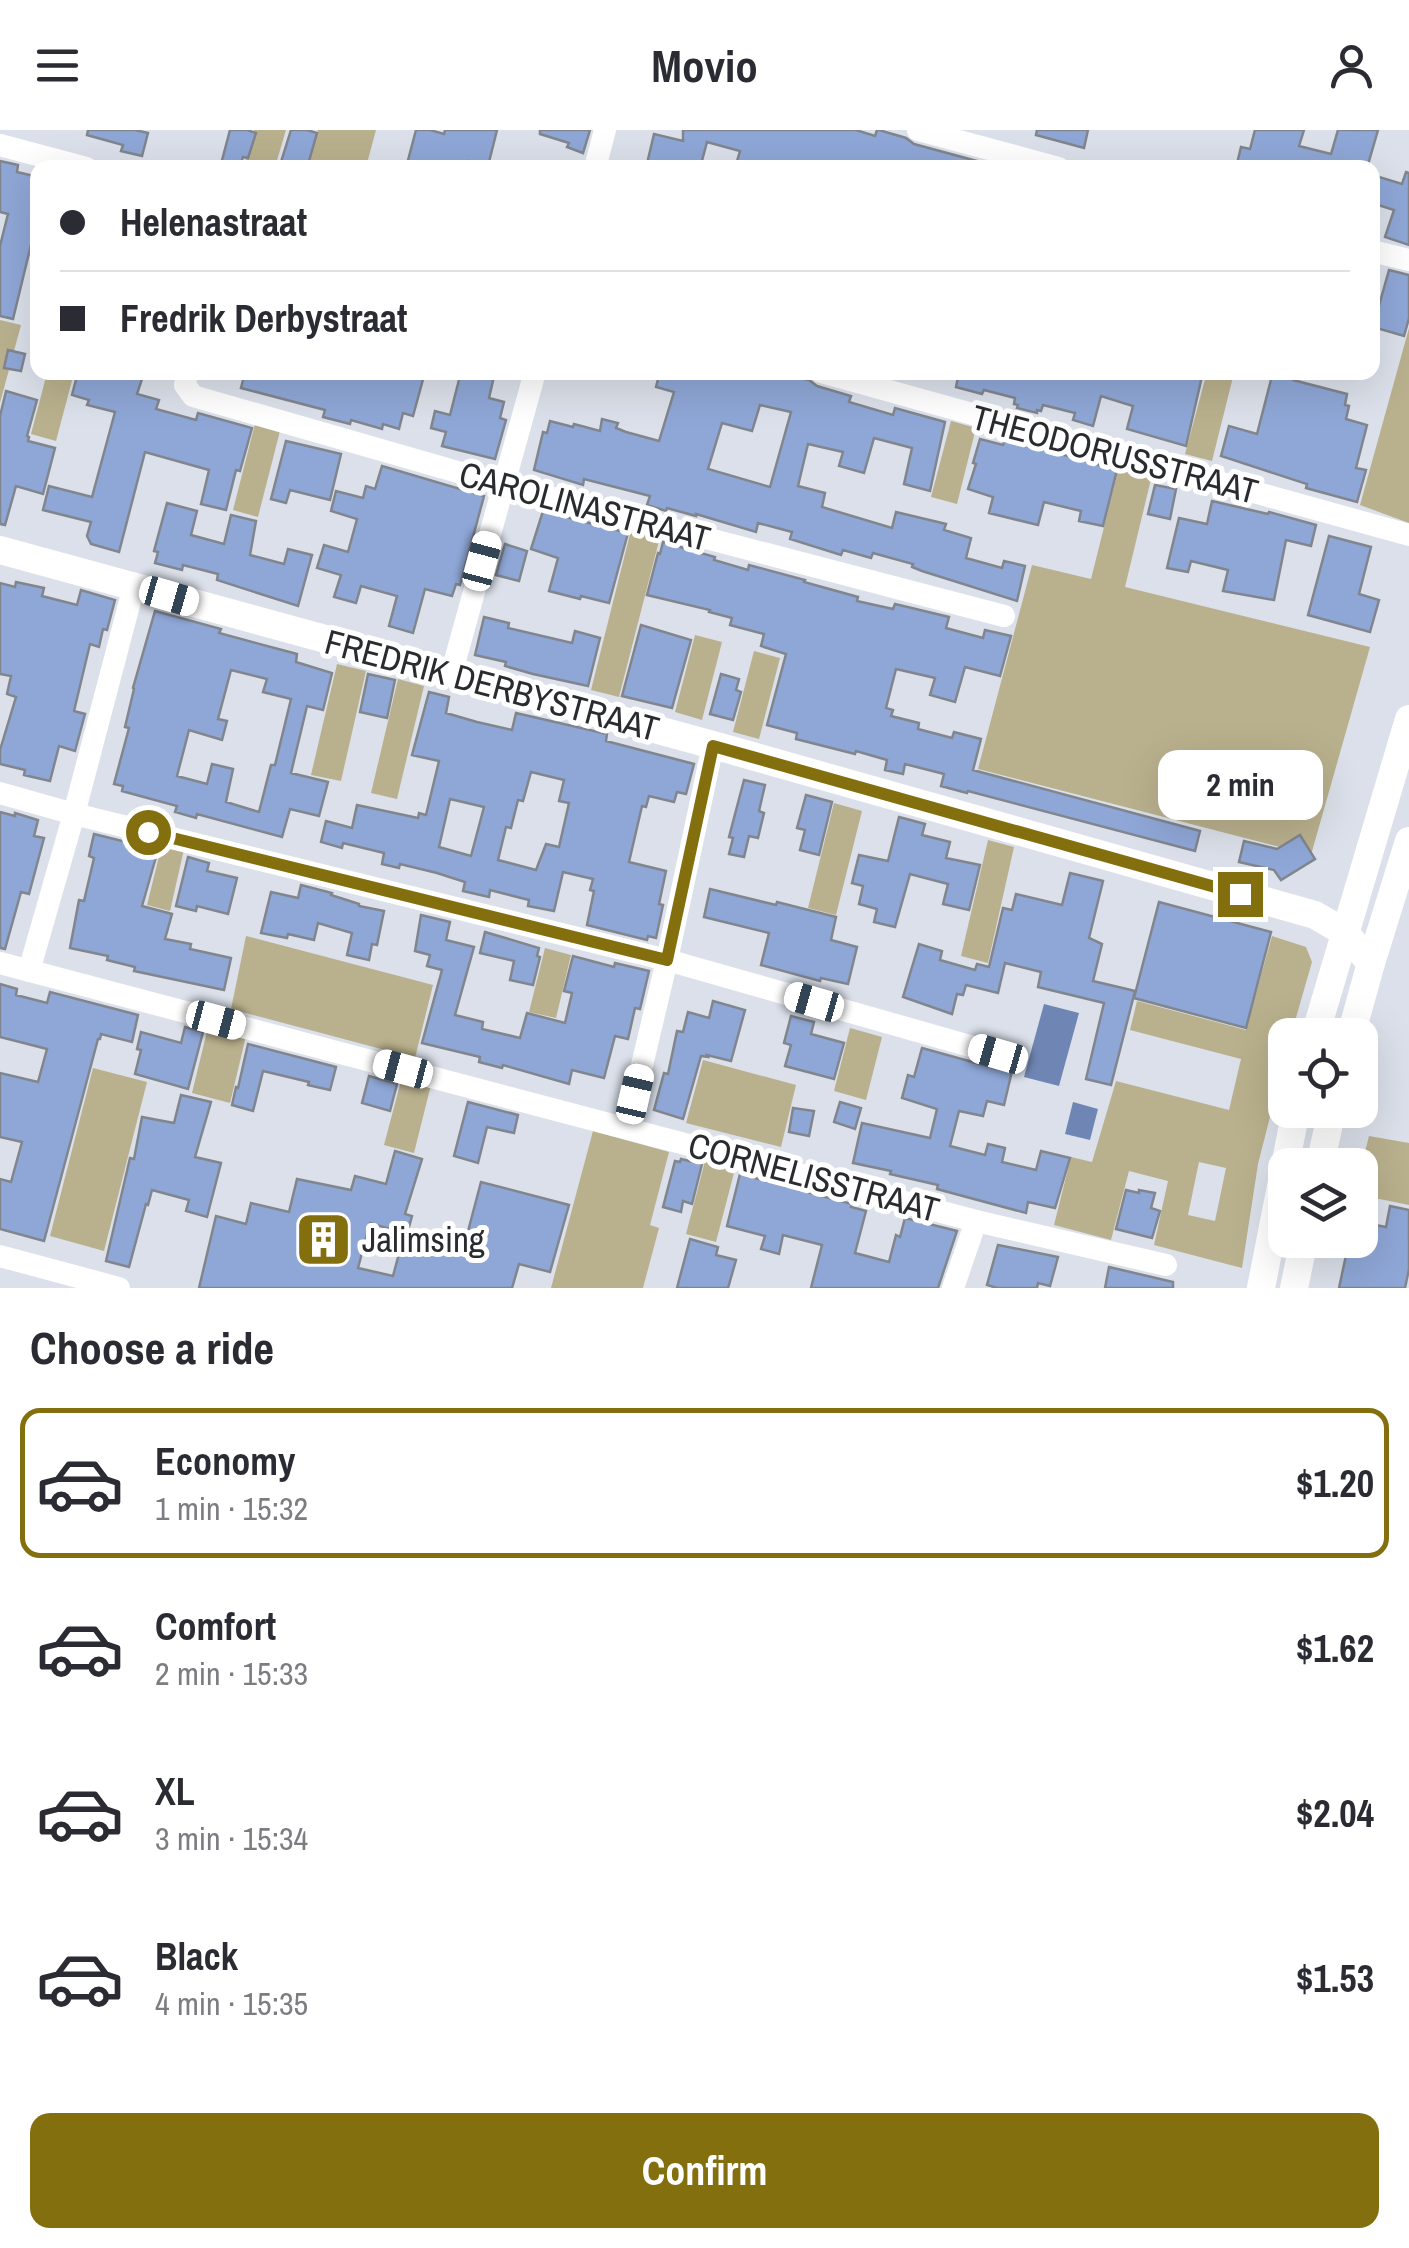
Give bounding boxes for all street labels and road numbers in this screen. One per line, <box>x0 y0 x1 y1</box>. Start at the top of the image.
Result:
street label: THEODORUSSTRAAT <box>967 393 1263 515</box>
street label: CAROLINASTRAAT <box>454 450 716 562</box>
street label: FREDRIK DERBYSTRAAT <box>320 618 664 752</box>
street label: CORNELISSTRAAT <box>683 1121 945 1233</box>

